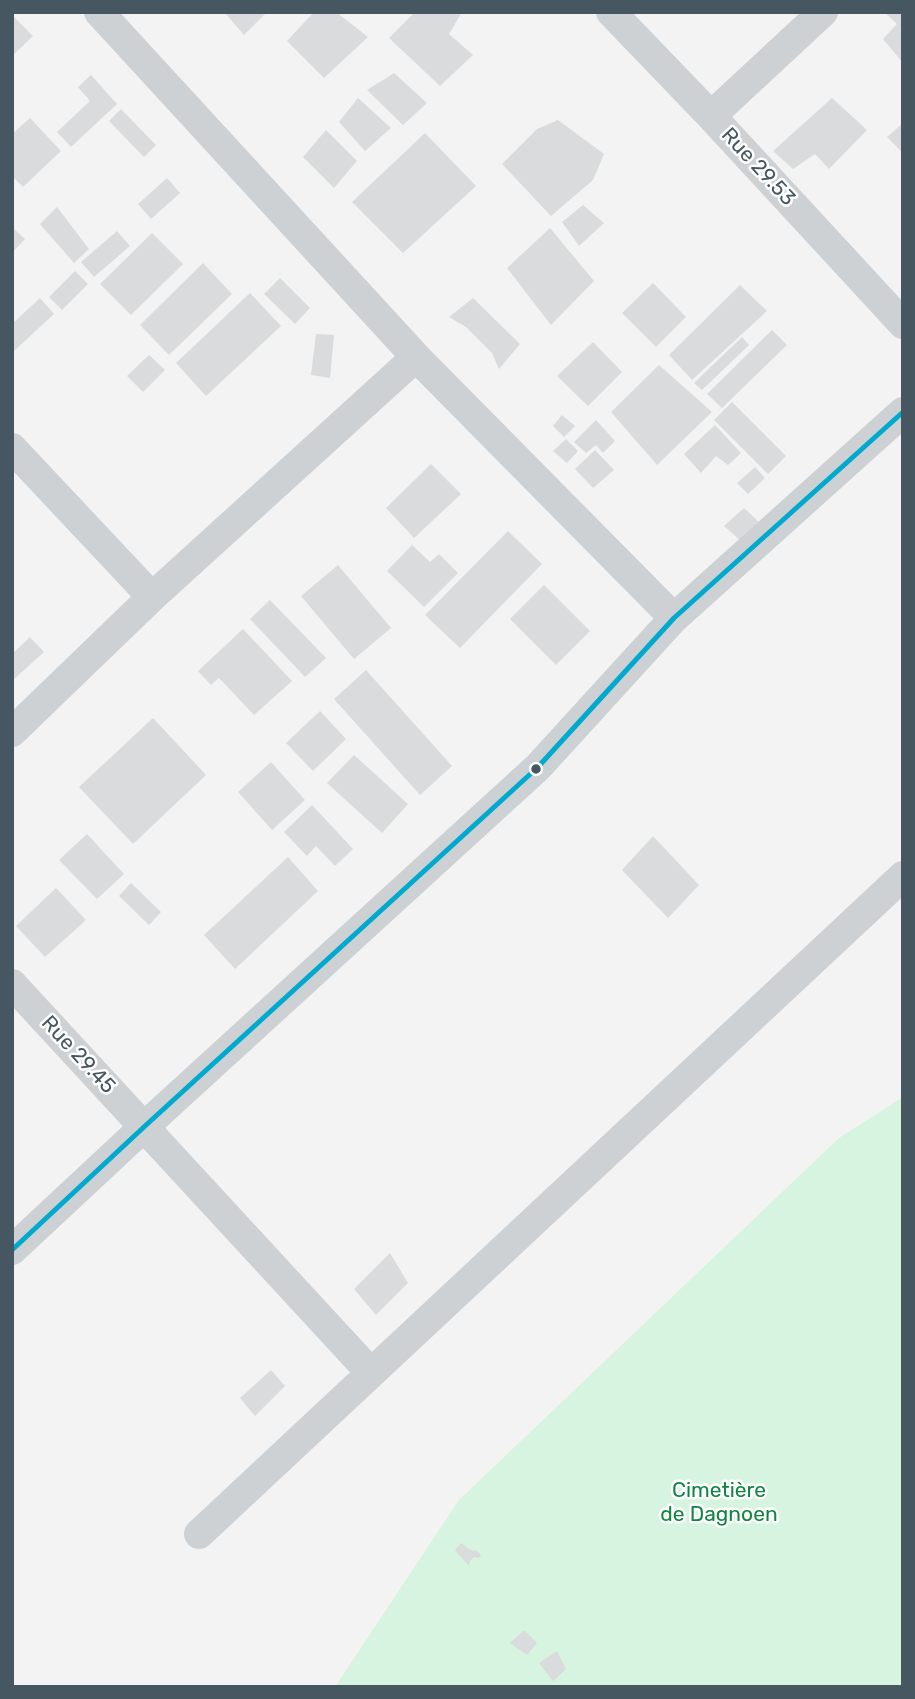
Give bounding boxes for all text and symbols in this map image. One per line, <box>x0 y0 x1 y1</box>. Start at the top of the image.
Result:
street label: Rue 29.53 <box>716 123 800 211</box>
unlabelled marker <box>529 762 543 776</box>
street label: Rue 29.45 <box>36 1011 120 1099</box>
park label: Cimetière de Dagnoen <box>660 1478 778 1528</box>

